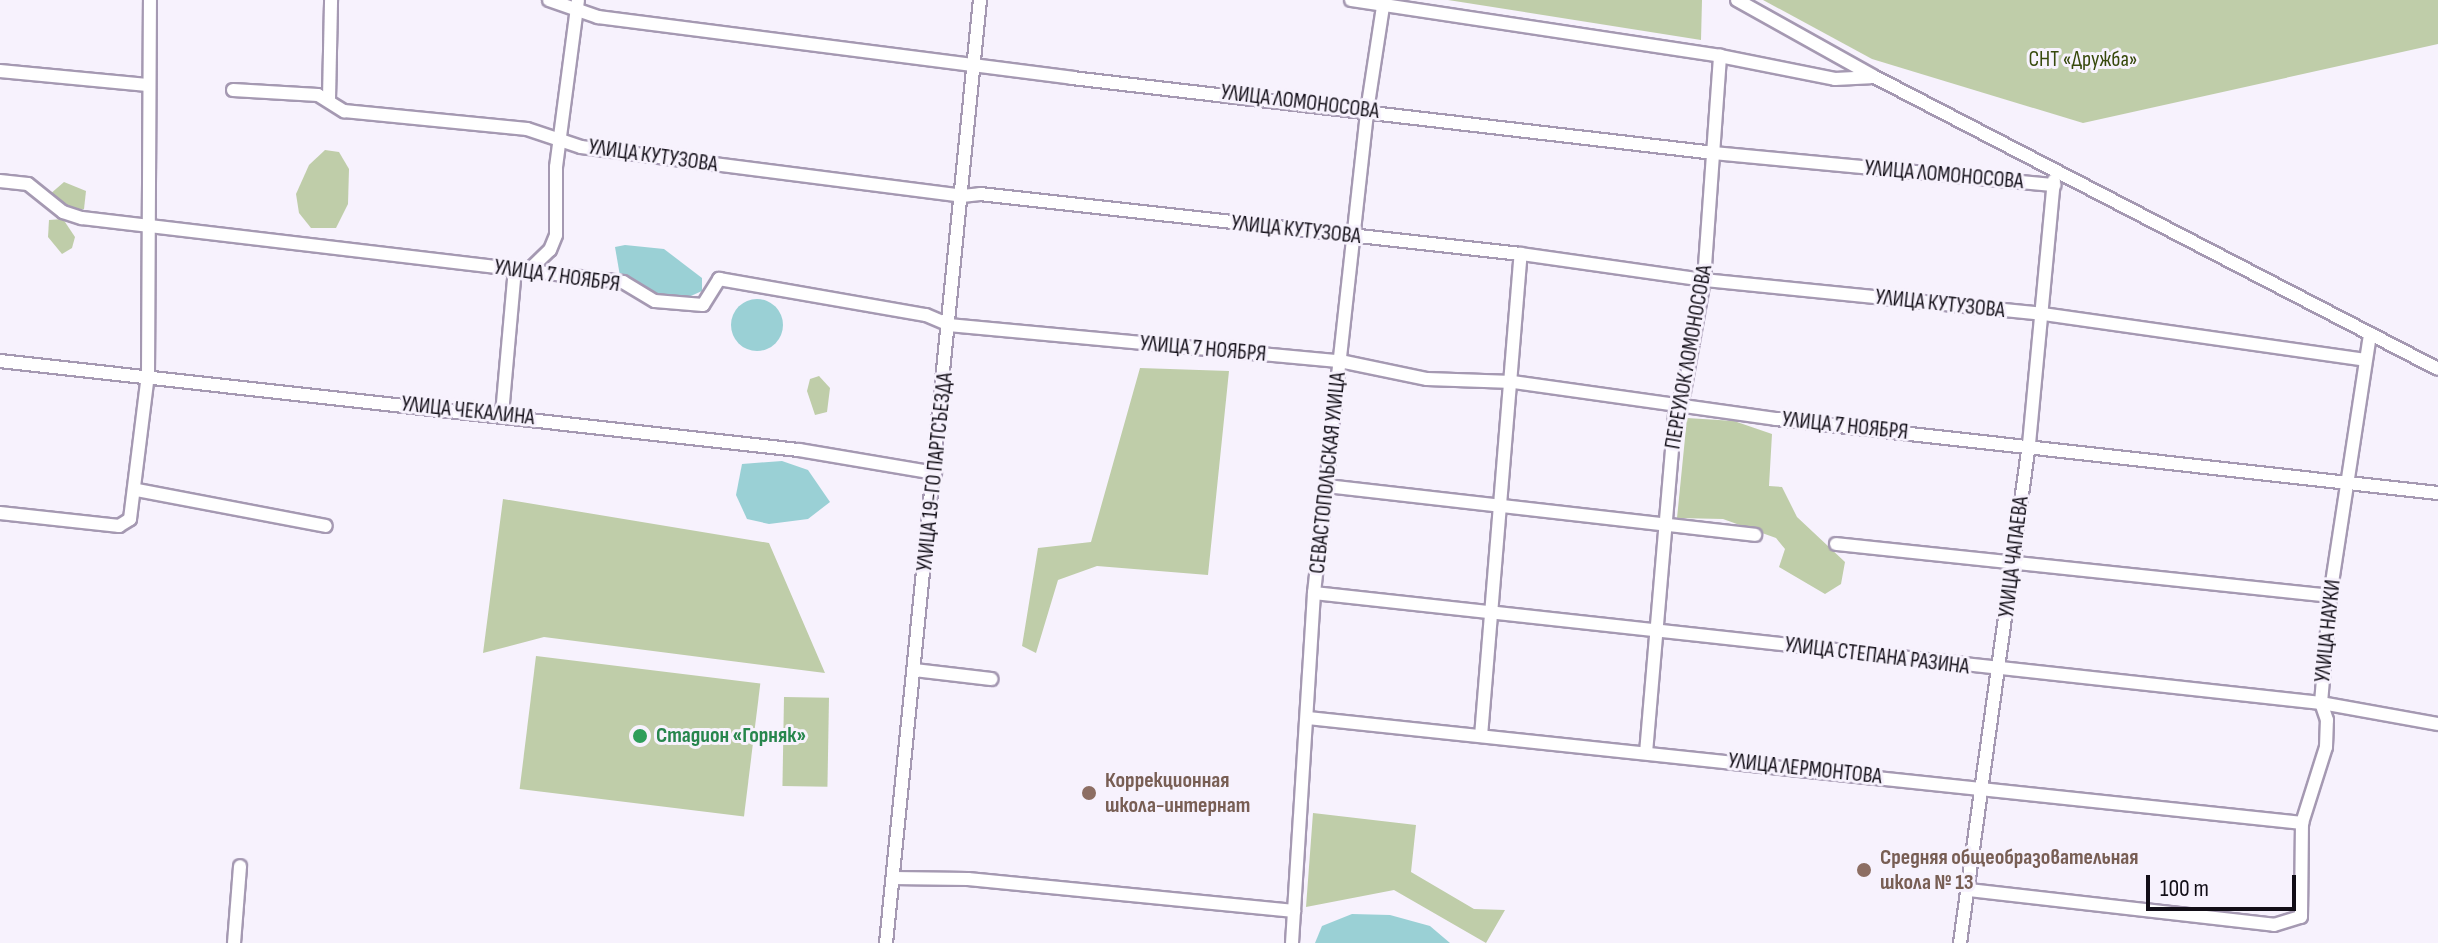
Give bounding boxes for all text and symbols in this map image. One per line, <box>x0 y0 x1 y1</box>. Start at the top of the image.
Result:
park label: СНТ «Дружба» <box>2028 47 2138 73</box>
street label: УЛИЦА ЛОМОНОСОВА <box>1219 79 1381 125</box>
street label: УЛИЦА КУТУЗОВА <box>587 134 719 178</box>
street label: УЛИЦА ЛОМОНОСОВА <box>1863 155 2025 195</box>
street label: УЛИЦА КУТУЗОВА <box>1230 210 1362 250</box>
street label: УЛИЦА 7 НОЯБРЯ <box>492 254 622 298</box>
street label: ПЕРЕУЛОК ЛОМОНОСОВА <box>1660 263 1718 451</box>
street label: УЛИЦА КУТУЗОВА <box>1874 284 2006 324</box>
street label: УЛИЦА 7 НОЯБРЯ <box>1139 330 1267 368</box>
street label: УЛИЦА 19-ГО ПАРТСЪЕЗДА <box>911 371 959 573</box>
street label: СЕВАСТОПОЛЬСКАЯ УЛИЦА <box>1304 371 1352 575</box>
street label: УЛИЦА ЧЕКАЛИНА <box>400 391 536 431</box>
street label: УЛИЦА 7 НОЯБРЯ <box>1781 406 1909 446</box>
street label: УЛИЦА ЧАПАЕВА <box>1993 495 2035 619</box>
street label: УЛИЦА НАУКИ <box>2309 578 2347 684</box>
street label: УЛИЦА СТЕПАНА РАЗИНА <box>1783 632 1971 680</box>
place label: Стадион «Горняк» <box>656 723 806 749</box>
marker: Стадион «Горняк» <box>631 727 649 745</box>
street label: УЛИЦА ЛЕРМОНТОВА <box>1727 748 1883 790</box>
place label: Коррекционная школа-интернат <box>1105 767 1250 818</box>
marker: Коррекционная школа-интернат <box>1080 784 1098 802</box>
place label: Средняя общеобразовательная школа № 13 <box>1880 844 2139 896</box>
scale bar <box>2150 859 2300 909</box>
marker: Средняя общеобразовательная школа № 13 <box>1855 861 1873 879</box>
text: 100 m <box>2160 874 2209 903</box>

